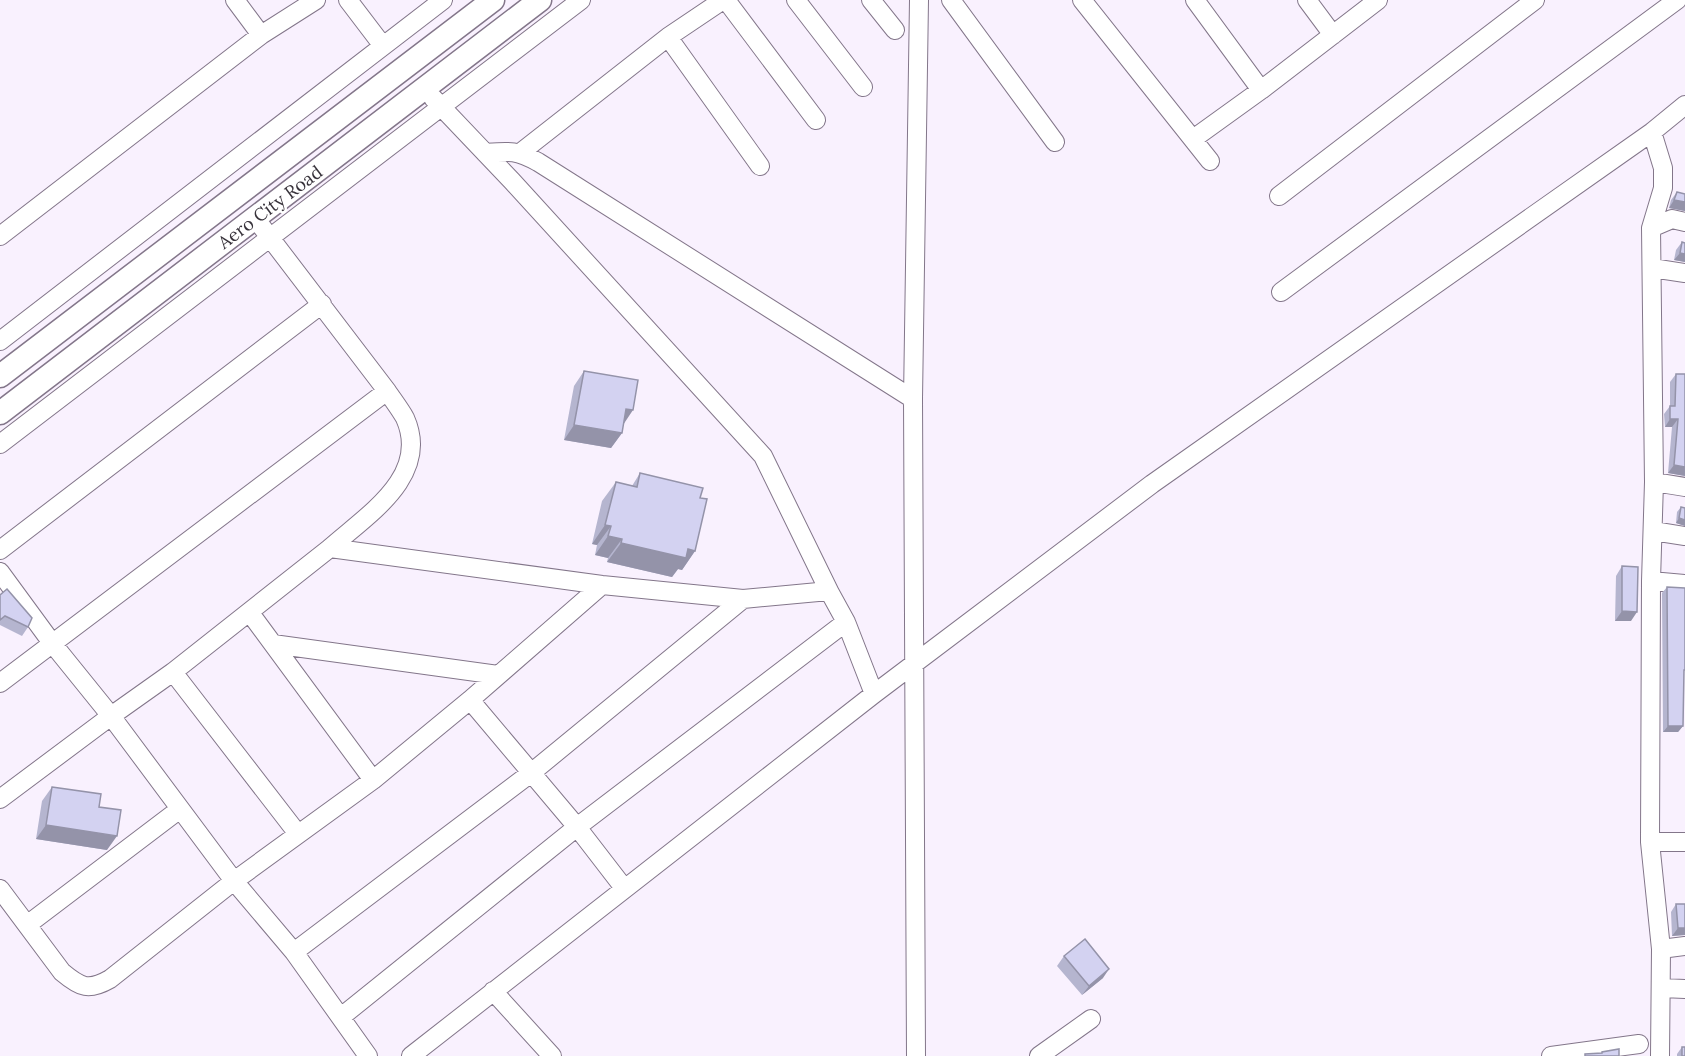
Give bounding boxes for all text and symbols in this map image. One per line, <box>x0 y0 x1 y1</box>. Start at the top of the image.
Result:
street label: Aero City Road <box>212 160 327 254</box>

